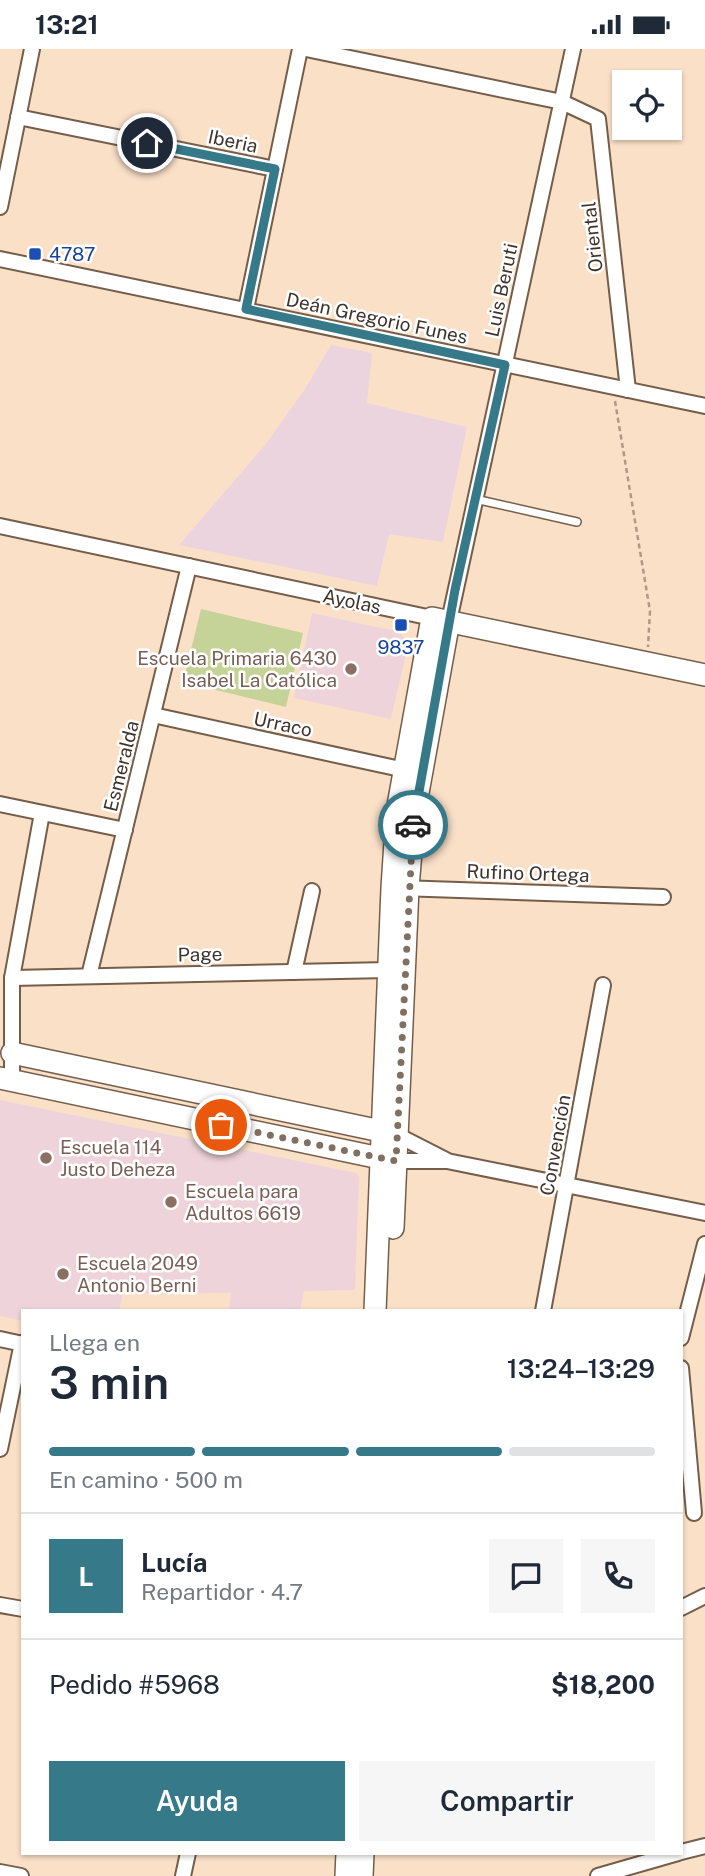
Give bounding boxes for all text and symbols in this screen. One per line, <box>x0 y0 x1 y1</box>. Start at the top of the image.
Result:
text: 13:21 <box>35 9 99 40</box>
map controls <box>612 70 682 140</box>
button: locate <box>612 70 682 140</box>
pin <box>117 113 177 173</box>
icon: home <box>128 124 166 162</box>
street label: Iberia <box>206 125 260 157</box>
street label: Oriental <box>577 201 607 273</box>
street label: Luis Beruti <box>480 241 522 339</box>
place label: 4787 <box>49 243 95 265</box>
marker: 4787 <box>27 246 43 262</box>
street label: Deán Gregorio Funes <box>284 288 470 348</box>
street label: Ayolas <box>321 584 383 618</box>
marker: 9837 <box>393 617 409 633</box>
place label: 9837 <box>378 636 424 658</box>
place label: Escuela Primaria 6430 Isabel La Católica <box>137 647 337 691</box>
marker: Escuela Primaria 6430 Isabel La Católica <box>343 661 359 677</box>
street label: Urraco <box>252 707 314 741</box>
street label: Esmeralda <box>99 718 143 814</box>
courier <box>378 790 448 860</box>
icon: car <box>394 806 432 844</box>
street label: Rufino Ortega <box>466 860 590 886</box>
street label: Page <box>177 943 223 965</box>
street label: Convención <box>535 1093 575 1197</box>
pin <box>191 1095 251 1155</box>
icon: bag <box>202 1106 240 1144</box>
place label: Escuela 114 Justo Deheza <box>60 1136 175 1180</box>
marker: Escuela 114 Justo Deheza <box>38 1150 54 1166</box>
place label: Escuela para Adultos 6619 <box>185 1180 301 1224</box>
marker: Escuela para Adultos 6619 <box>163 1194 179 1210</box>
place label: Escuela 2049 Antonio Berni <box>77 1252 198 1296</box>
marker: Escuela 2049 Antonio Berni <box>55 1266 71 1282</box>
text: Llega en <box>49 1329 140 1356</box>
text: 13:24–13:29 <box>507 1353 655 1384</box>
text: 3 min <box>49 1355 169 1409</box>
text: En camino · 500 m <box>49 1466 243 1493</box>
button: chat <box>489 1539 563 1613</box>
button: phone <box>581 1539 655 1613</box>
text: Lucía <box>141 1547 207 1578</box>
text: L <box>78 1561 94 1592</box>
text: Repartidor · 4.7 <box>141 1578 303 1605</box>
text: Pedido #5968 <box>49 1669 220 1700</box>
text: $18,200 <box>551 1669 655 1700</box>
button: Ayuda <box>49 1761 345 1841</box>
button: Compartir <box>359 1761 655 1841</box>

